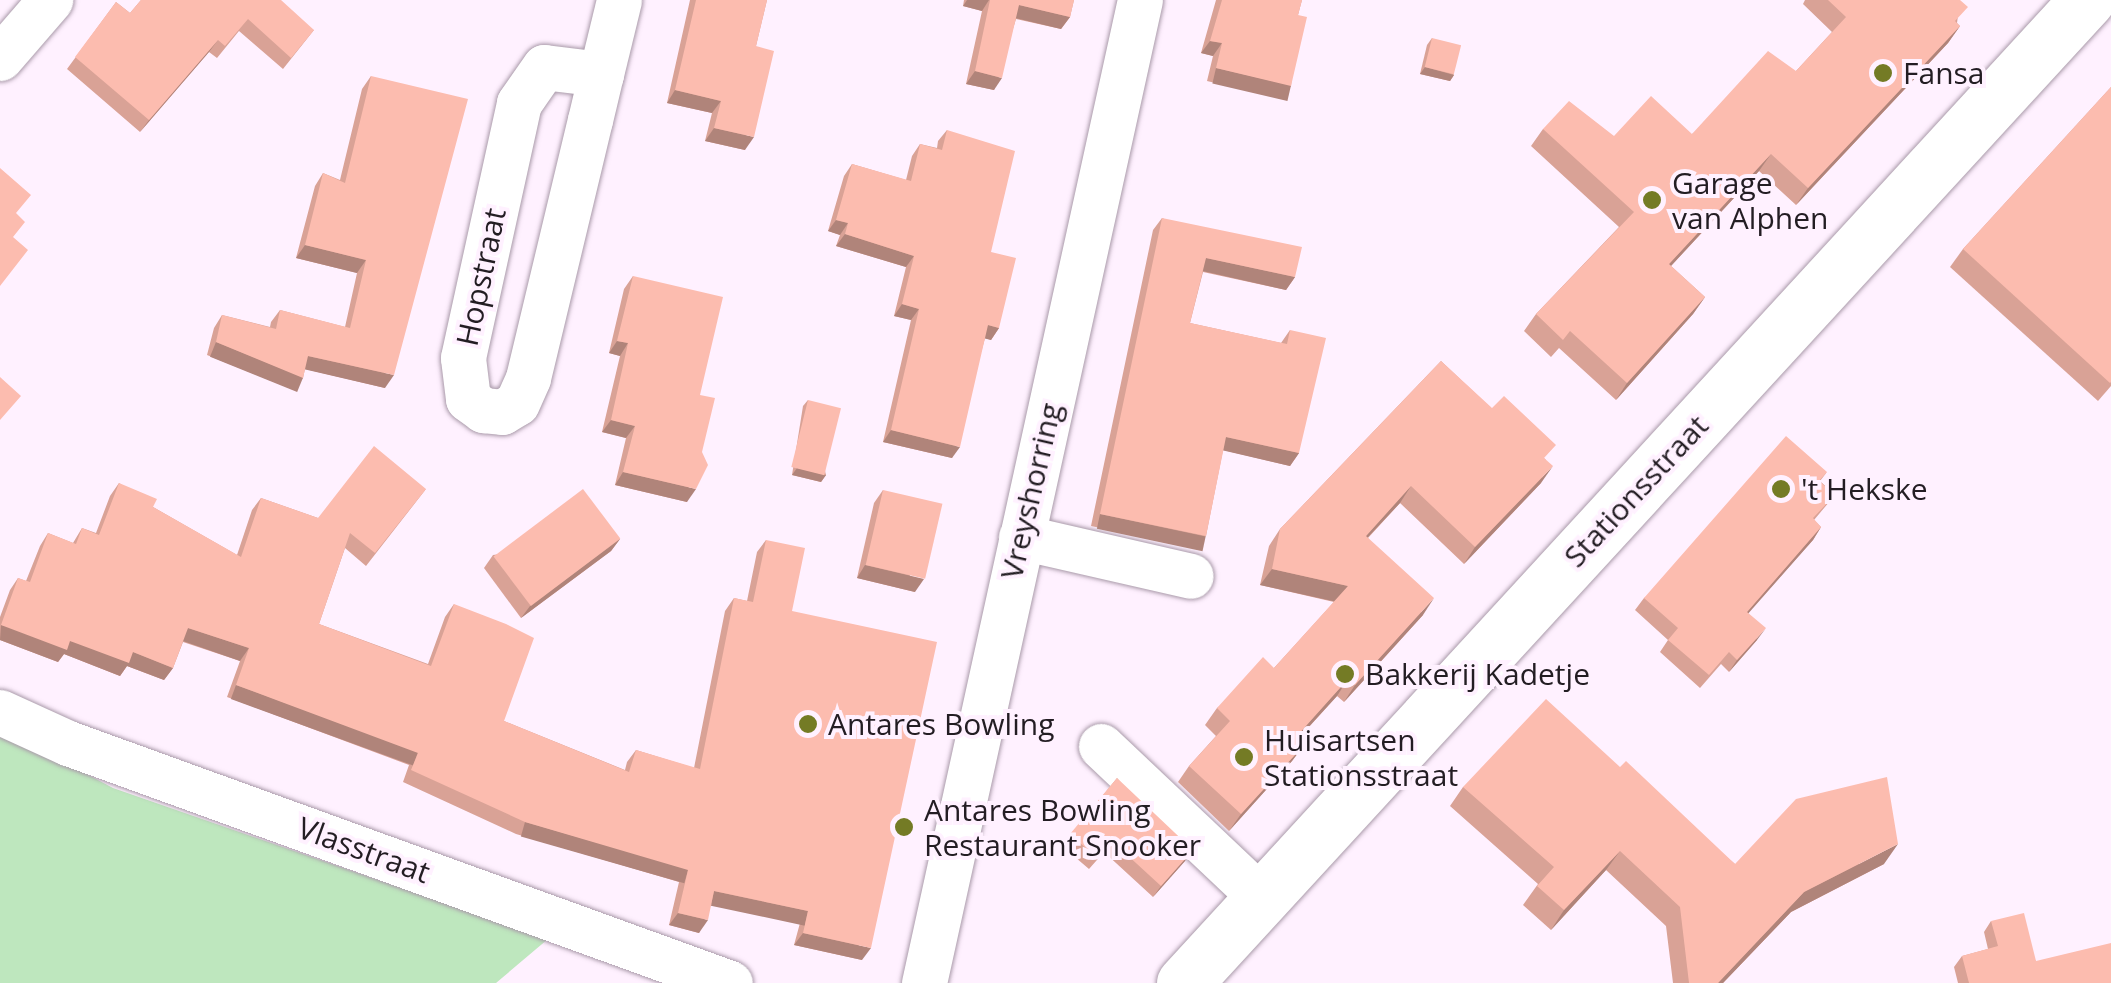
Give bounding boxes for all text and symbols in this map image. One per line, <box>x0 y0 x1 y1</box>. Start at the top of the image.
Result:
place label: Fansa <box>1903 55 1985 91</box>
marker: Fansa <box>1872 62 1894 84</box>
place label: Garage van Alphen <box>1672 165 1828 236</box>
marker: Garage van Alphen <box>1641 189 1663 211</box>
street label: Hopstraat <box>449 205 513 349</box>
street label: Vreyshorring <box>993 399 1069 583</box>
street label: Stationsstraat <box>1557 408 1715 574</box>
place label: 't Hekske <box>1801 471 1928 507</box>
marker: 't Hekske <box>1770 478 1792 500</box>
place label: Bakkerij Kadetje <box>1365 656 1590 692</box>
marker: Bakkerij Kadetje <box>1334 663 1356 685</box>
place label: Antares Bowling <box>828 706 1054 742</box>
marker: Antares Bowling <box>797 713 819 735</box>
place label: Huisartsen Stationsstraat <box>1264 722 1458 792</box>
marker: Huisartsen Stationsstraat <box>1233 746 1255 768</box>
place label: Antares Bowling Restaurant Snooker <box>924 792 1201 862</box>
street label: Vlasstraat <box>293 810 435 890</box>
marker: Antares Bowling Restaurant Snooker <box>893 816 915 838</box>

